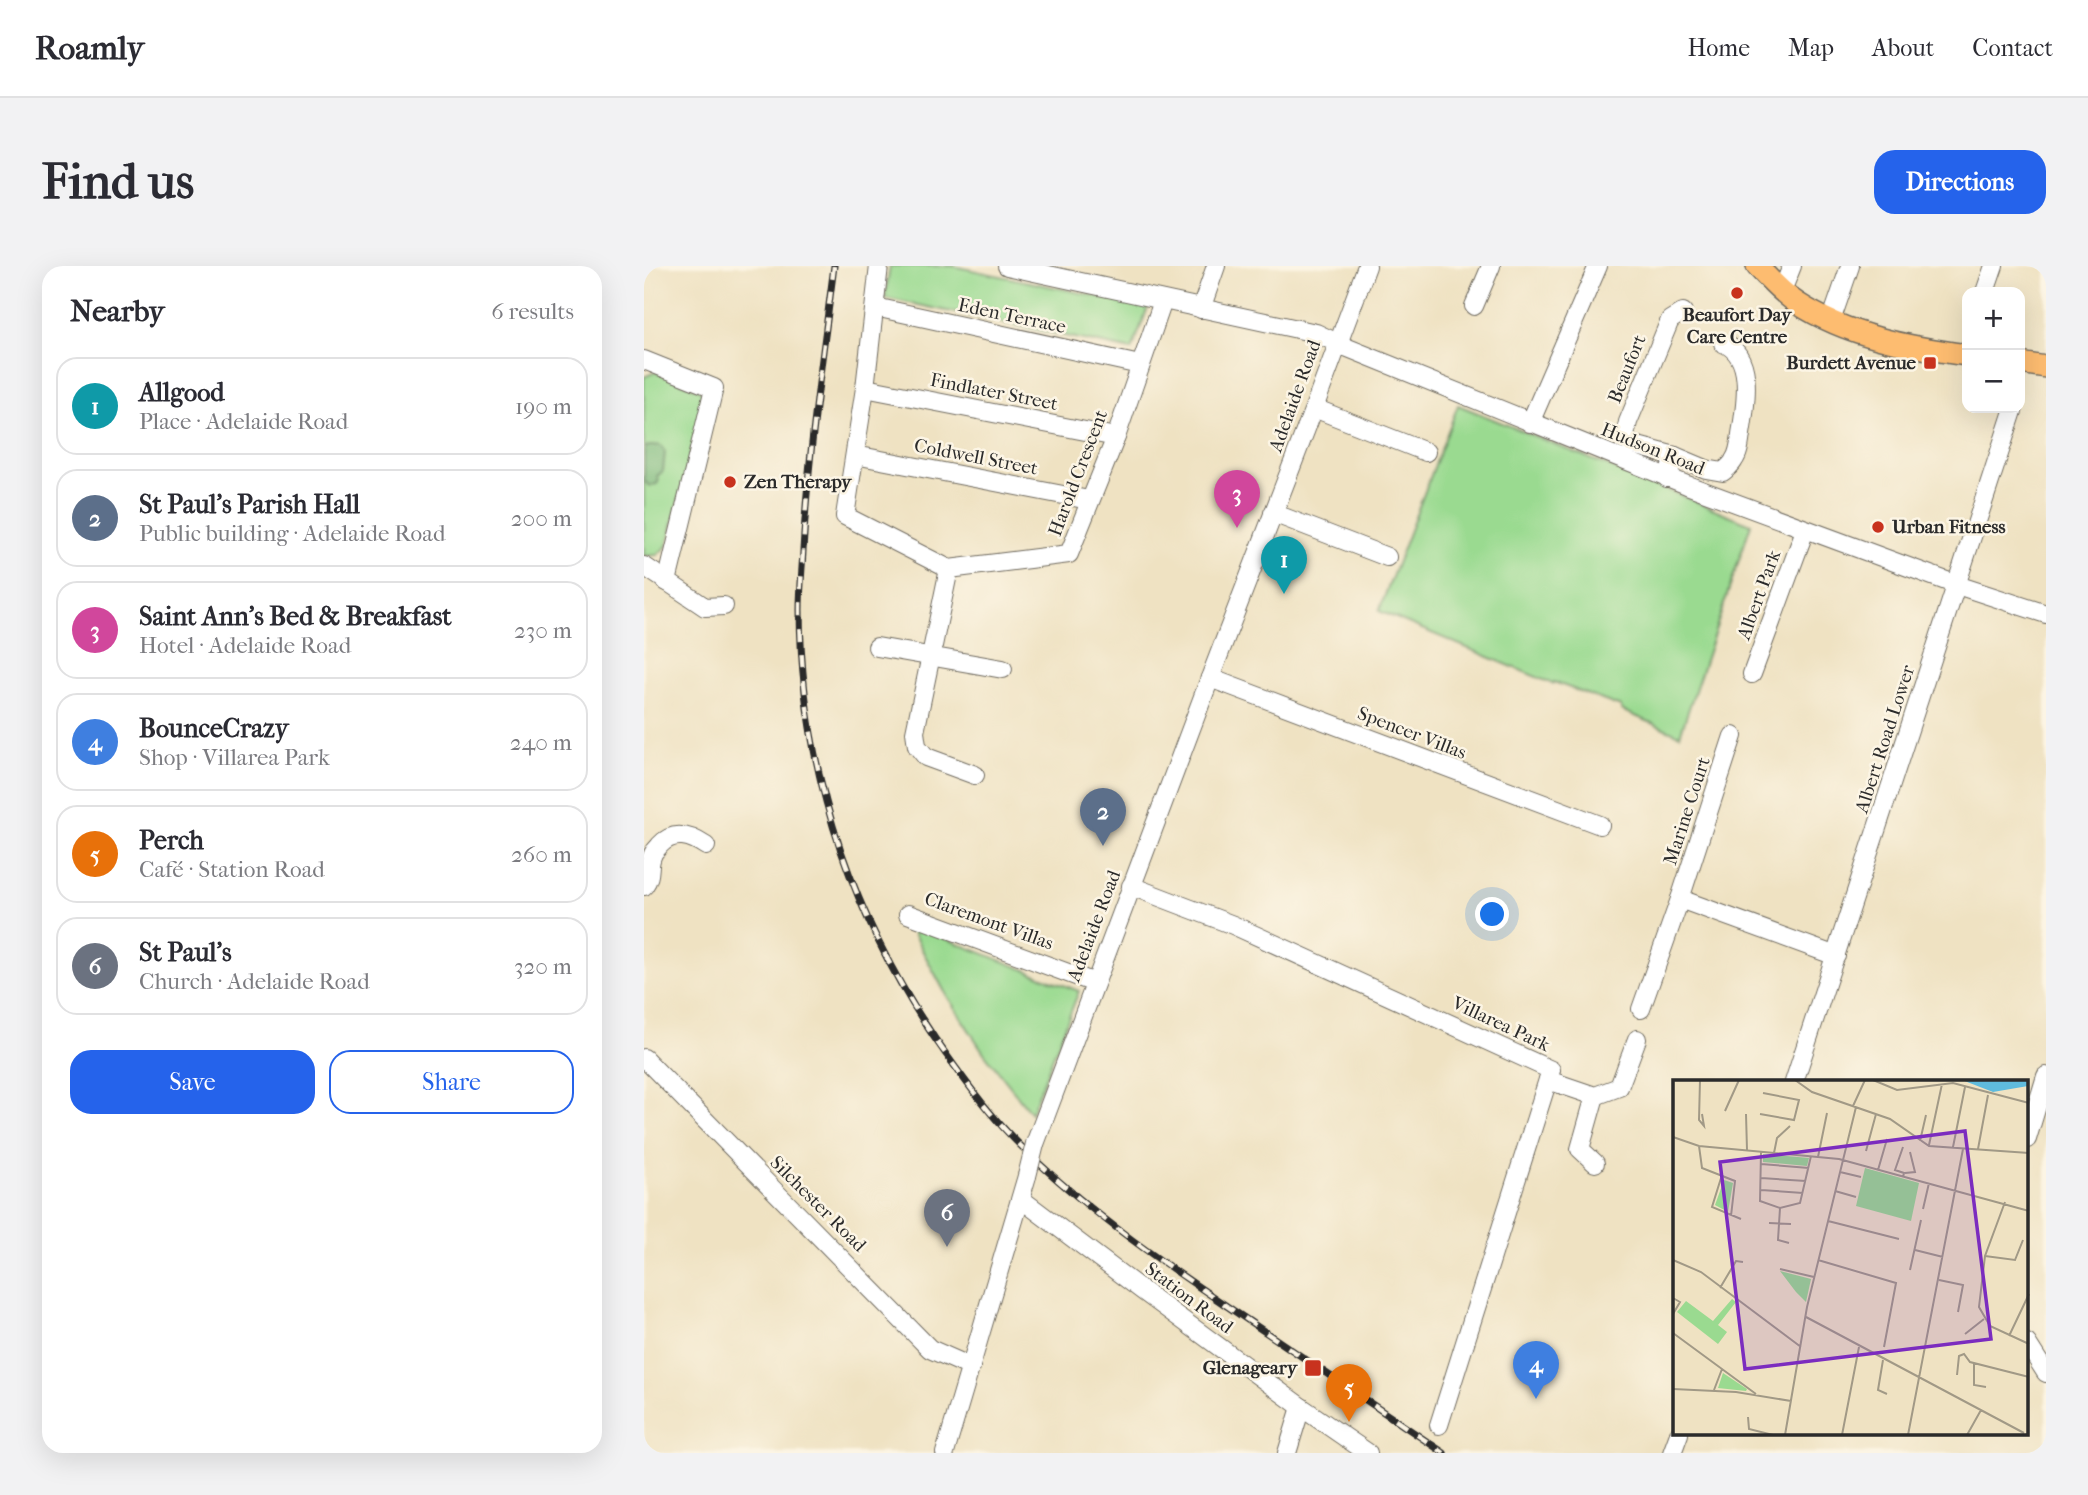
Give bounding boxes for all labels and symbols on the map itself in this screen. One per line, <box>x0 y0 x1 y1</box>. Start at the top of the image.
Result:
marker: Beaufort Day Care Centre <box>1729 285 1745 301</box>
street label: Eden Terrace <box>956 294 1068 338</box>
place label: Beaufort Day Care Centre <box>1683 304 1792 348</box>
street label: Beaufort <box>1603 331 1651 406</box>
street label: Adelaide Road <box>1264 336 1326 456</box>
place label: Burdett Avenue <box>1786 352 1917 374</box>
marker: Burdett Avenue <box>1922 355 1938 371</box>
street label: Findlater Street <box>928 369 1060 415</box>
street label: Harold Crescent <box>1044 407 1112 539</box>
street label: Hudson Road <box>1598 418 1709 480</box>
street label: Coldwell Street <box>912 434 1040 480</box>
pin: 3 <box>1214 470 1260 528</box>
place label: Zen Therapy <box>744 471 852 493</box>
marker: Zen Therapy <box>722 474 738 490</box>
place label: Urban Fitness <box>1891 516 2006 538</box>
marker: Urban Fitness <box>1870 519 1886 535</box>
pin: 1 <box>1261 536 1307 594</box>
street label: Albert Park <box>1732 547 1785 644</box>
street label: Albert Road Lower <box>1850 661 1920 817</box>
street label: Spencer Villas <box>1355 702 1469 764</box>
street label: Marine Court <box>1659 754 1715 868</box>
pin: 2 <box>1080 788 1126 846</box>
street label: Adelaide Road <box>1062 867 1126 986</box>
street label: Claremont Villas <box>922 888 1056 954</box>
your location <box>1475 897 1509 931</box>
street label: Villarea Park <box>1448 991 1554 1056</box>
inset map <box>1673 1080 2028 1436</box>
street label: Silchester Road <box>766 1152 871 1257</box>
pin: 6 <box>924 1189 970 1247</box>
street label: Station Road <box>1141 1258 1238 1339</box>
pin: 4 <box>1513 1341 1559 1399</box>
place label: Glenageary <box>1203 1357 1298 1379</box>
marker: Glenageary <box>1303 1358 1323 1378</box>
pin: 5 <box>1326 1364 1372 1422</box>

